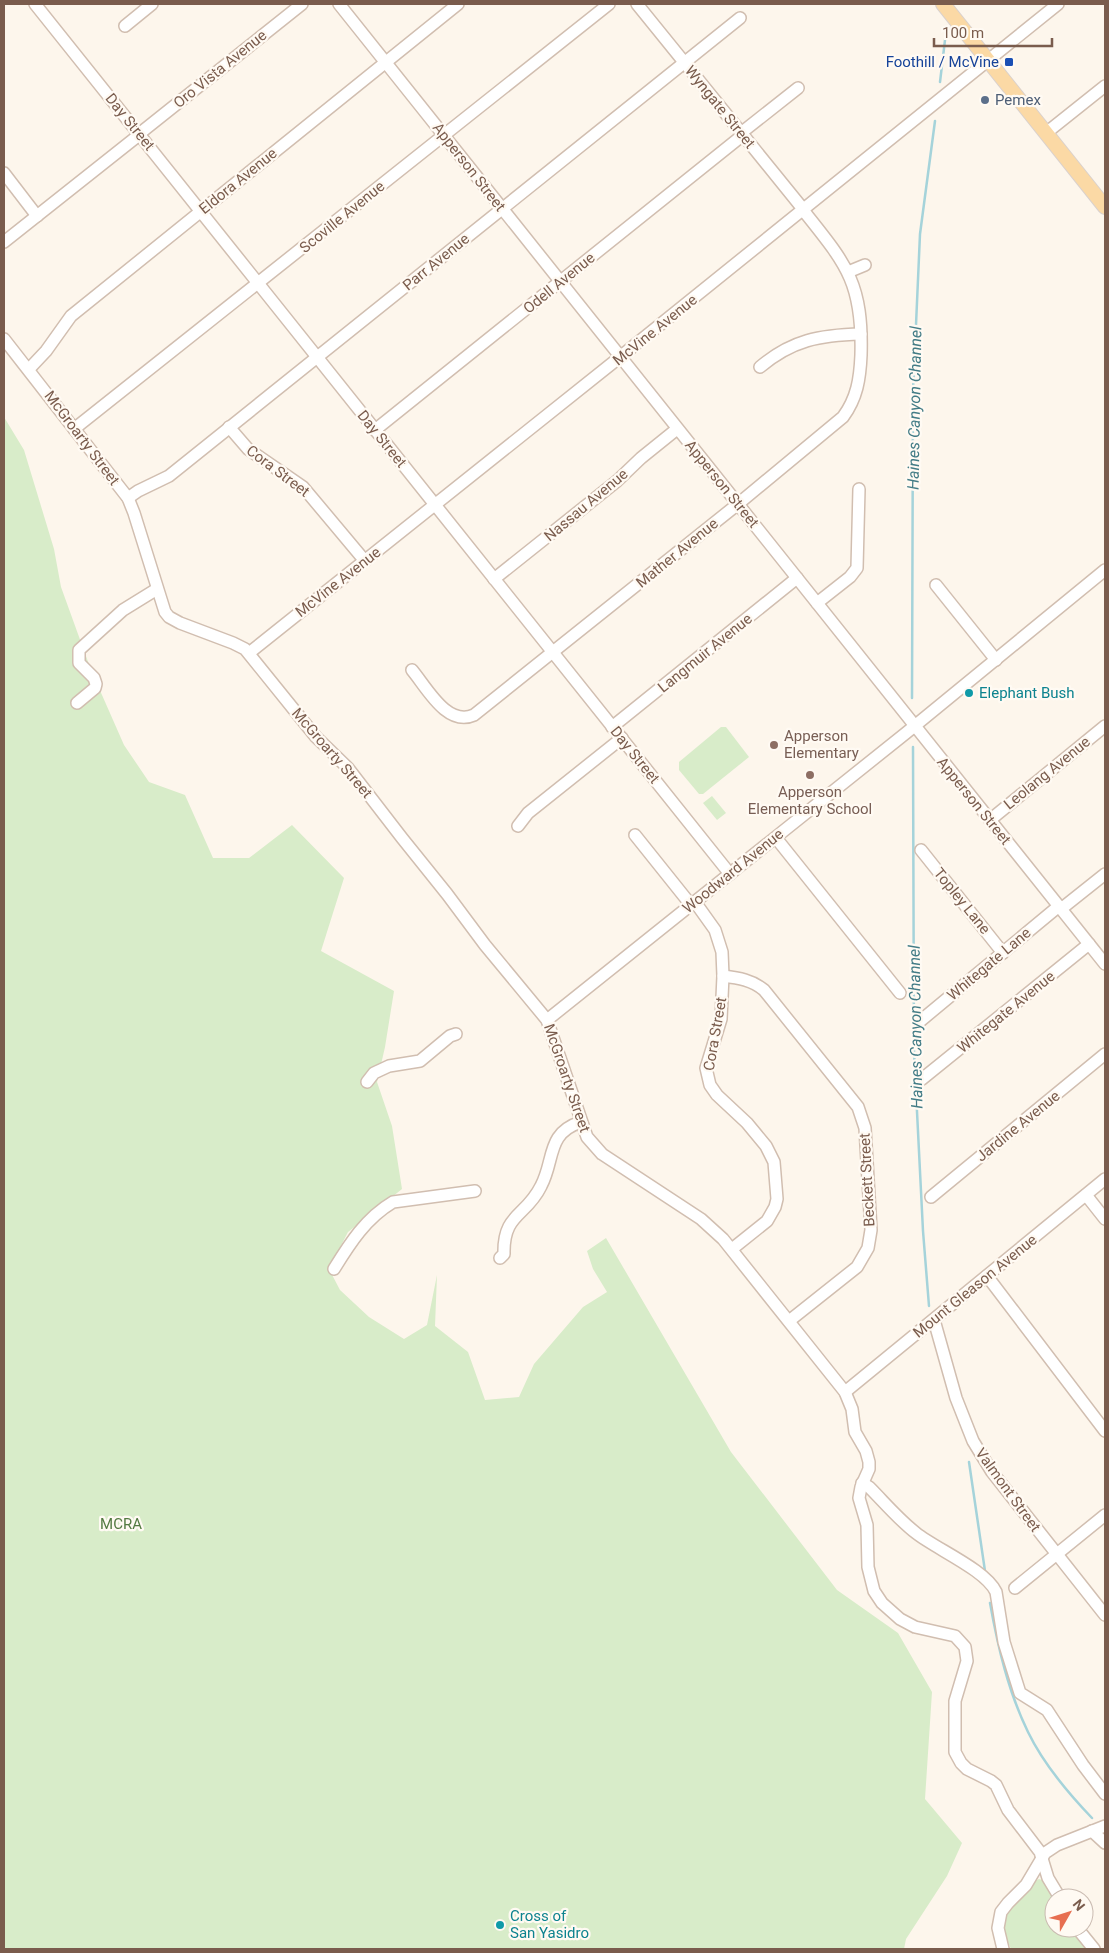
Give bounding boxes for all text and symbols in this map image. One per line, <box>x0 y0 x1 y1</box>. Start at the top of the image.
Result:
scale bar <box>934 15 1052 47</box>
text: 100 m <box>942 24 984 42</box>
street label: Oro Vista Avenue <box>170 26 270 112</box>
place label: Foothill / McVine <box>886 53 999 71</box>
marker: Foothill / McVine <box>1003 56 1015 68</box>
street label: Wyngate Street <box>681 62 759 152</box>
street label: Day Street <box>102 90 159 154</box>
place label: Pemex <box>995 91 1041 109</box>
marker: Pemex <box>979 94 991 106</box>
street label: Apperson Street <box>429 119 509 215</box>
street label: Eldora Avenue <box>195 144 281 218</box>
street label: Scoville Avenue <box>296 177 388 257</box>
street label: Parr Avenue <box>399 230 473 294</box>
street label: Odell Avenue <box>520 249 598 317</box>
street label: McVine Avenue <box>609 291 701 369</box>
water label: Haines Canyon Channel <box>904 326 925 490</box>
street label: McGroarty Street <box>41 387 123 489</box>
street label: Day Street <box>354 407 411 471</box>
street label: Apperson Street <box>681 437 763 532</box>
street label: Cora Street <box>243 441 313 501</box>
street label: Nassau Avenue <box>541 465 631 545</box>
street label: Mather Avenue <box>632 514 722 592</box>
street label: McVine Avenue <box>292 543 384 621</box>
street label: Langmuir Avenue <box>654 610 756 696</box>
place label: Elephant Bush <box>979 684 1075 702</box>
marker: Elephant Bush <box>963 687 975 699</box>
street label: McGroarty Street <box>288 704 376 802</box>
street label: Day Street <box>607 723 664 787</box>
place label: Apperson Elementary <box>784 727 859 762</box>
street label: Leolang Avenue <box>1000 733 1094 813</box>
marker: Apperson Elementary <box>768 739 780 751</box>
street label: Apperson Street <box>933 754 1015 849</box>
marker: Apperson Elementary School <box>804 769 816 781</box>
place label: Apperson Elementary School <box>748 783 872 818</box>
street label: Woodward Avenue <box>679 825 787 917</box>
street label: Topley Lane <box>930 864 994 938</box>
street label: Whitegate Lane <box>943 924 1035 1004</box>
water label: Haines Canyon Channel <box>905 945 926 1109</box>
street label: Whitegate Avenue <box>954 967 1058 1057</box>
street label: Cora Street <box>700 996 730 1072</box>
street label: McGroarty Street <box>540 1021 594 1135</box>
street label: Jardine Avenue <box>973 1087 1064 1165</box>
street label: Beckett Street <box>856 1133 878 1227</box>
street label: Mount Gleason Avenue <box>909 1230 1041 1342</box>
street label: Valmont Street <box>972 1445 1044 1535</box>
park label: MCRA <box>100 1515 142 1533</box>
north arrow <box>1044 1888 1094 1938</box>
text: N <box>1070 1896 1088 1914</box>
place label: Cross of San Yasidro <box>510 1907 589 1942</box>
marker: Cross of San Yasidro <box>494 1919 506 1931</box>

